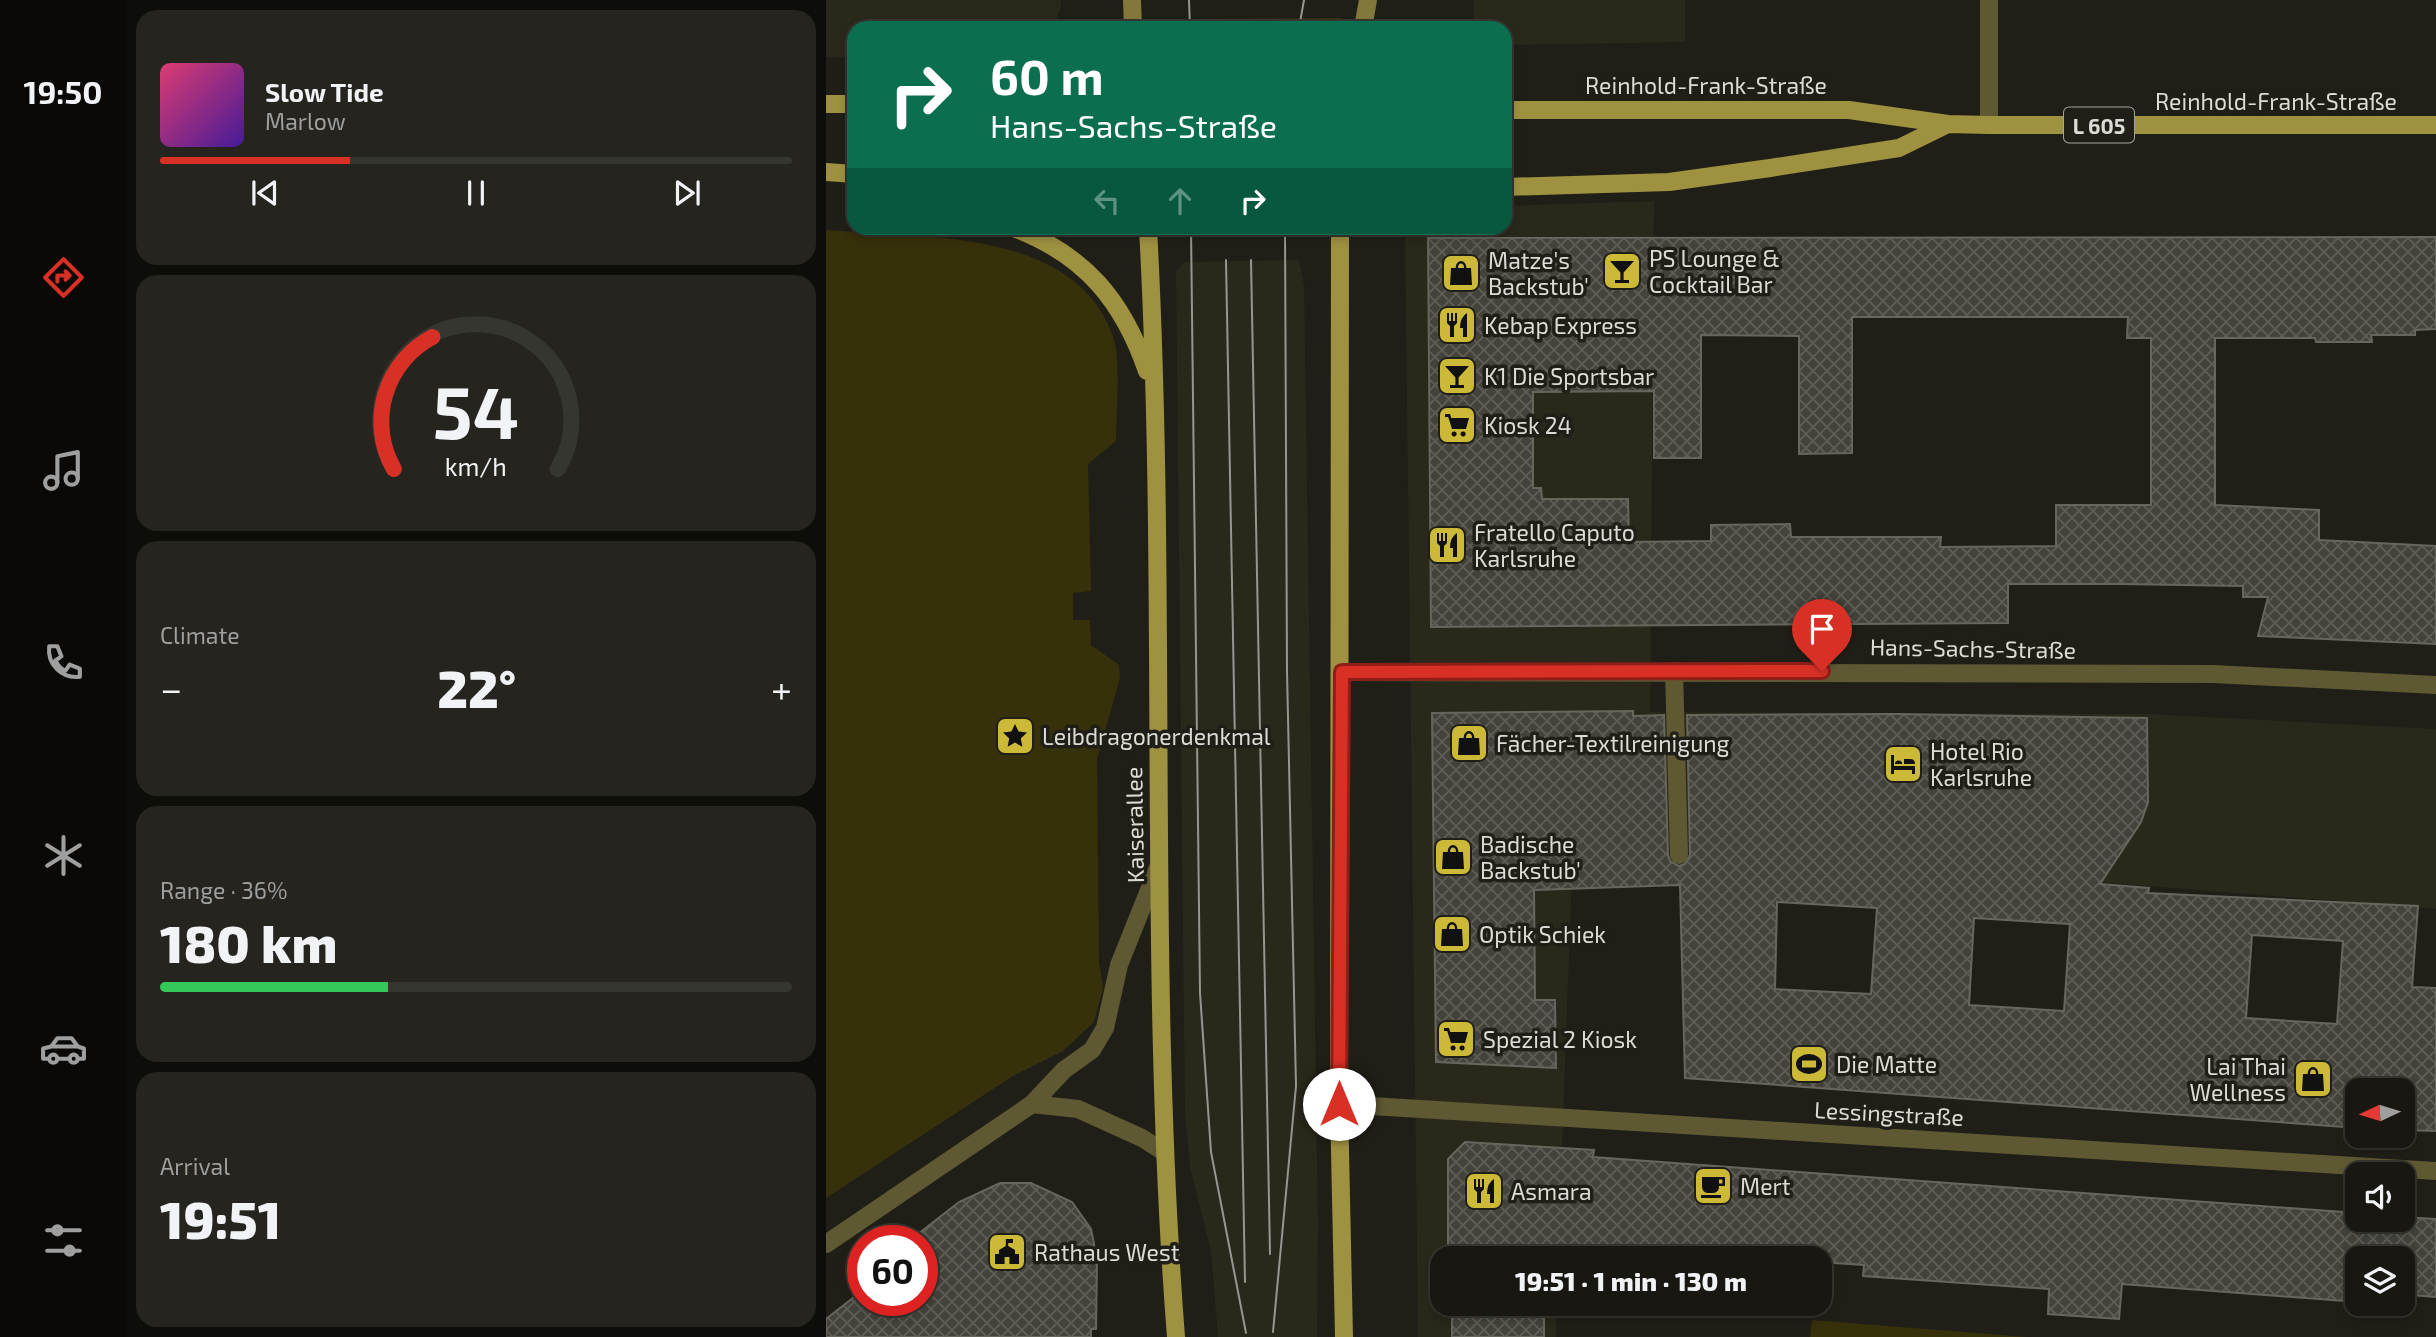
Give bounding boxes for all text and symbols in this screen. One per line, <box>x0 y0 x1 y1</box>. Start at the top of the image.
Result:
text: 60 m <box>990 46 1104 105</box>
icon: right <box>875 49 966 140</box>
street label: Reinhold-Frank-Straße <box>1585 71 1827 99</box>
text: 19:50 <box>24 72 102 110</box>
text: Slow Tide <box>265 76 384 107</box>
street label: Reinhold-Frank-Straße <box>2155 87 2397 115</box>
text: Hans-Sachs-Straße <box>990 106 1277 144</box>
text: Marlow <box>265 107 346 135</box>
road number: L 605 <box>2064 108 2134 142</box>
icon: previous <box>246 174 284 212</box>
icon: pause <box>457 174 495 212</box>
icon: next <box>668 174 706 212</box>
icon: left <box>1088 182 1126 220</box>
icon: ahead <box>1161 182 1199 220</box>
icon: right <box>1234 182 1272 220</box>
place label: PS Lounge & Cocktail Bar <box>1649 244 1780 298</box>
place label: Matze's Backstub' <box>1488 246 1589 300</box>
bar icon: PS Lounge & Cocktail Bar <box>1601 250 1643 292</box>
shop icon: Matze's Backstub' <box>1440 252 1482 294</box>
icon: directions <box>39 253 88 302</box>
restaurant icon: Kebap Express <box>1436 304 1478 346</box>
place label: Kebap Express <box>1484 311 1637 339</box>
bar icon: K1 Die Sportsbar <box>1436 355 1478 397</box>
place label: K1 Die Sportsbar <box>1484 362 1654 390</box>
text: 54 <box>433 367 519 455</box>
supermarket icon: Kiosk 24 <box>1436 404 1478 446</box>
place label: Kiosk 24 <box>1484 411 1572 439</box>
icon: music <box>39 446 88 495</box>
text: km/h <box>445 451 507 481</box>
place label: Fratello Caputo Karlsruhe <box>1474 518 1635 572</box>
restaurant icon: Fratello Caputo Karlsruhe <box>1426 524 1468 566</box>
pin <box>1792 599 1852 671</box>
icon: arrive <box>1803 610 1841 648</box>
text: Climate <box>160 621 240 649</box>
street label: Hans-Sachs-Straße <box>1870 632 2076 664</box>
icon: phone <box>39 638 88 687</box>
text: 22° <box>437 656 516 718</box>
text: − <box>160 665 182 711</box>
text: + <box>771 665 792 711</box>
place icon: Leibdragonerdenkmal <box>994 715 1036 757</box>
place label: Leibdragonerdenkmal <box>1042 722 1271 750</box>
shop icon: Fächer-Textilreinigung <box>1448 722 1490 764</box>
place label: Fächer-Textilreinigung <box>1496 729 1730 757</box>
place label: Hotel Rio Karlsruhe <box>1930 737 2032 791</box>
hotel icon: Hotel Rio Karlsruhe <box>1882 743 1924 785</box>
street label: Kaiserallee <box>1119 767 1149 883</box>
place label: Badische Backstub' <box>1480 830 1581 884</box>
icon: climate <box>39 831 88 880</box>
shop icon: Badische Backstub' <box>1432 836 1474 878</box>
text: Range · 36% <box>160 876 288 904</box>
text: 180 km <box>160 911 337 973</box>
shop icon: Optik Schiek <box>1431 913 1473 955</box>
place label: Optik Schiek <box>1479 920 1606 948</box>
supermarket icon: Spezial 2 Kiosk <box>1435 1018 1477 1060</box>
icon: car <box>39 1024 88 1073</box>
place label: Spezial 2 Kiosk <box>1483 1025 1637 1053</box>
sports icon: Die Matte <box>1788 1043 1830 1085</box>
place label: Die Matte <box>1836 1050 1937 1078</box>
place label: Lai Thai Wellness <box>2190 1052 2286 1106</box>
shop icon: Lai Thai Wellness <box>2292 1058 2334 1100</box>
position arrow <box>1302 1067 1376 1141</box>
north arrow <box>2345 1078 2415 1148</box>
map controls <box>2345 1078 2415 1316</box>
street label: Lessingstraße <box>1814 1095 1964 1131</box>
text: Arrival <box>160 1152 230 1180</box>
button: sound <box>2345 1162 2415 1232</box>
cafe icon: Mert <box>1692 1165 1734 1207</box>
restaurant icon: Asmara <box>1463 1170 1505 1212</box>
place label: Mert <box>1740 1172 1791 1200</box>
place label: Asmara <box>1511 1177 1592 1205</box>
text: 19:51 <box>160 1187 281 1249</box>
icon: filters <box>39 1216 88 1265</box>
speed limit sign: 60 <box>847 1225 938 1316</box>
public building icon: Rathaus West <box>986 1231 1028 1273</box>
place label: Rathaus West <box>1034 1238 1180 1266</box>
button: layers <box>2345 1246 2415 1316</box>
text: 19:51 · 1 min · 130 m <box>1515 1265 1747 1296</box>

